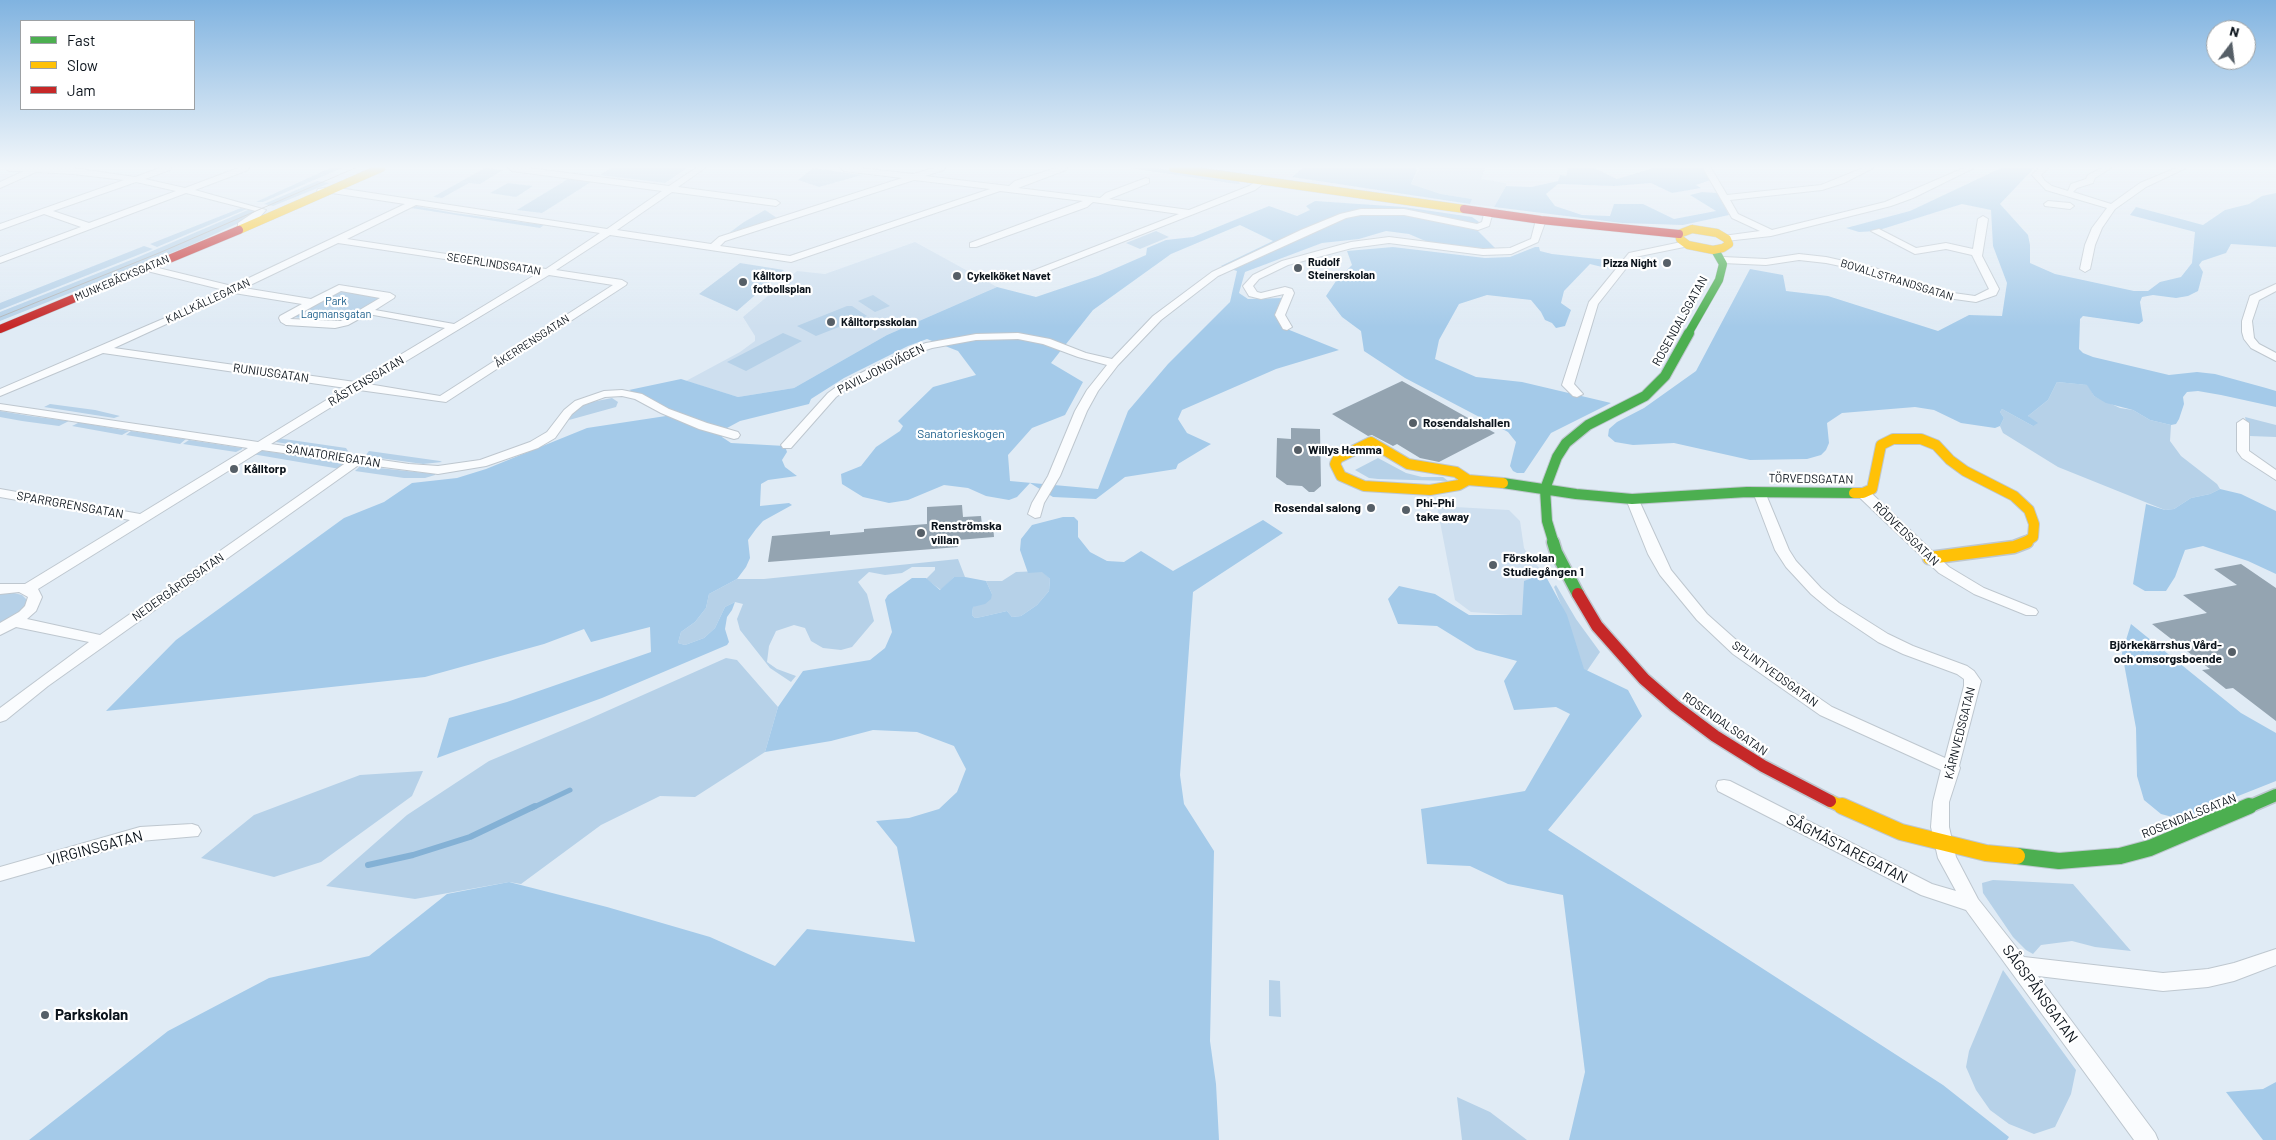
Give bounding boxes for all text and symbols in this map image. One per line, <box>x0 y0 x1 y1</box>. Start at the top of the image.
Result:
legend <box>20 20 195 110</box>
north arrow <box>2206 20 2256 70</box>
text: N <box>2228 22 2241 40</box>
text: Fast <box>67 31 95 49</box>
text: Slow <box>67 56 98 74</box>
text: Jam <box>67 81 96 99</box>
street label: SEGERLINDSGATAN <box>446 250 542 278</box>
street label: MUNKEBÄCKSGATAN <box>73 252 171 304</box>
place label: Rudolf Steinerskolan <box>1308 255 1375 281</box>
place label: Pizza Night <box>1603 256 1657 270</box>
marker: Pizza Night <box>1661 257 1673 269</box>
street label: BOVALLSTRANDSGATAN <box>1839 257 1955 303</box>
marker: Rudolf Steinerskolan <box>1292 262 1304 274</box>
place label: Kålltorp fotbollsplan <box>753 269 811 295</box>
place label: Cykelköket Navet <box>967 269 1051 283</box>
marker: Cykelköket Navet <box>951 270 963 282</box>
street label: ROSENDALSGATAN <box>1649 273 1711 369</box>
street label: KALLKÄLLEGATAN <box>164 276 252 326</box>
marker: Kålltorp fotbollsplan <box>737 276 749 288</box>
park label: Park Lagmansgatan <box>301 294 371 320</box>
street label: ÅKERRENSGATAN <box>492 312 572 370</box>
place label: Kålltorpsskolan <box>841 315 917 329</box>
marker: Kålltorpsskolan <box>825 316 837 328</box>
street label: PAVILJONGVÄGEN <box>835 341 927 397</box>
street label: RÅSTENSGATAN <box>325 353 407 409</box>
street label: RUNIUSGATAN <box>232 361 310 385</box>
place label: Rosendalshallen <box>1423 416 1510 430</box>
marker: Rosendalshallen <box>1407 417 1419 429</box>
park label: Sanatorieskogen <box>917 427 1005 441</box>
street label: SANATORIEGATAN <box>285 441 381 471</box>
place label: Willys Hemma <box>1308 443 1382 457</box>
marker: Willys Hemma <box>1292 444 1304 456</box>
place label: Kålltorp <box>244 462 286 476</box>
marker: Kålltorp <box>228 463 240 475</box>
street label: TÖRVEDSGATAN <box>1768 471 1854 487</box>
street label: SPARRGRENSGATAN <box>15 489 125 521</box>
place label: Phi-Phi take away <box>1416 496 1469 524</box>
street label: RÖDVEDSGATAN <box>1870 499 1942 569</box>
place label: Rosendal salong <box>1274 501 1361 515</box>
marker: Rosendal salong <box>1365 502 1377 514</box>
marker: Phi-Phi take away <box>1400 504 1412 516</box>
place label: Renströmska villan <box>931 519 1002 547</box>
marker: Renströmska villan <box>915 527 927 539</box>
street label: NEDERGÅRDSGATAN <box>129 550 227 624</box>
place label: Förskolan Studiegången 1 <box>1503 551 1584 579</box>
marker: Förskolan Studiegången 1 <box>1487 559 1499 571</box>
street label: SPLINTVEDSGATAN <box>1729 638 1821 710</box>
place label: Björkekärrshus Vård- och omsorgsboende <box>2110 638 2222 666</box>
marker: Björkekärrshus Vård- och omsorgsboende <box>2226 646 2238 658</box>
street label: KÄRNVEDSGATAN <box>1942 685 1978 781</box>
street label: ROSENDALSGATAN <box>1680 689 1770 759</box>
street label: ROSENDALSGATAN <box>2140 790 2238 842</box>
street label: SÅGMÄSTAREGATAN <box>1783 811 1911 887</box>
street label: VIRGINSGATAN <box>45 827 145 869</box>
street label: SÅGSPÅNSGATAN <box>1999 942 2081 1046</box>
place label: Parkskolan <box>55 1006 128 1024</box>
marker: Parkskolan <box>39 1009 51 1021</box>

